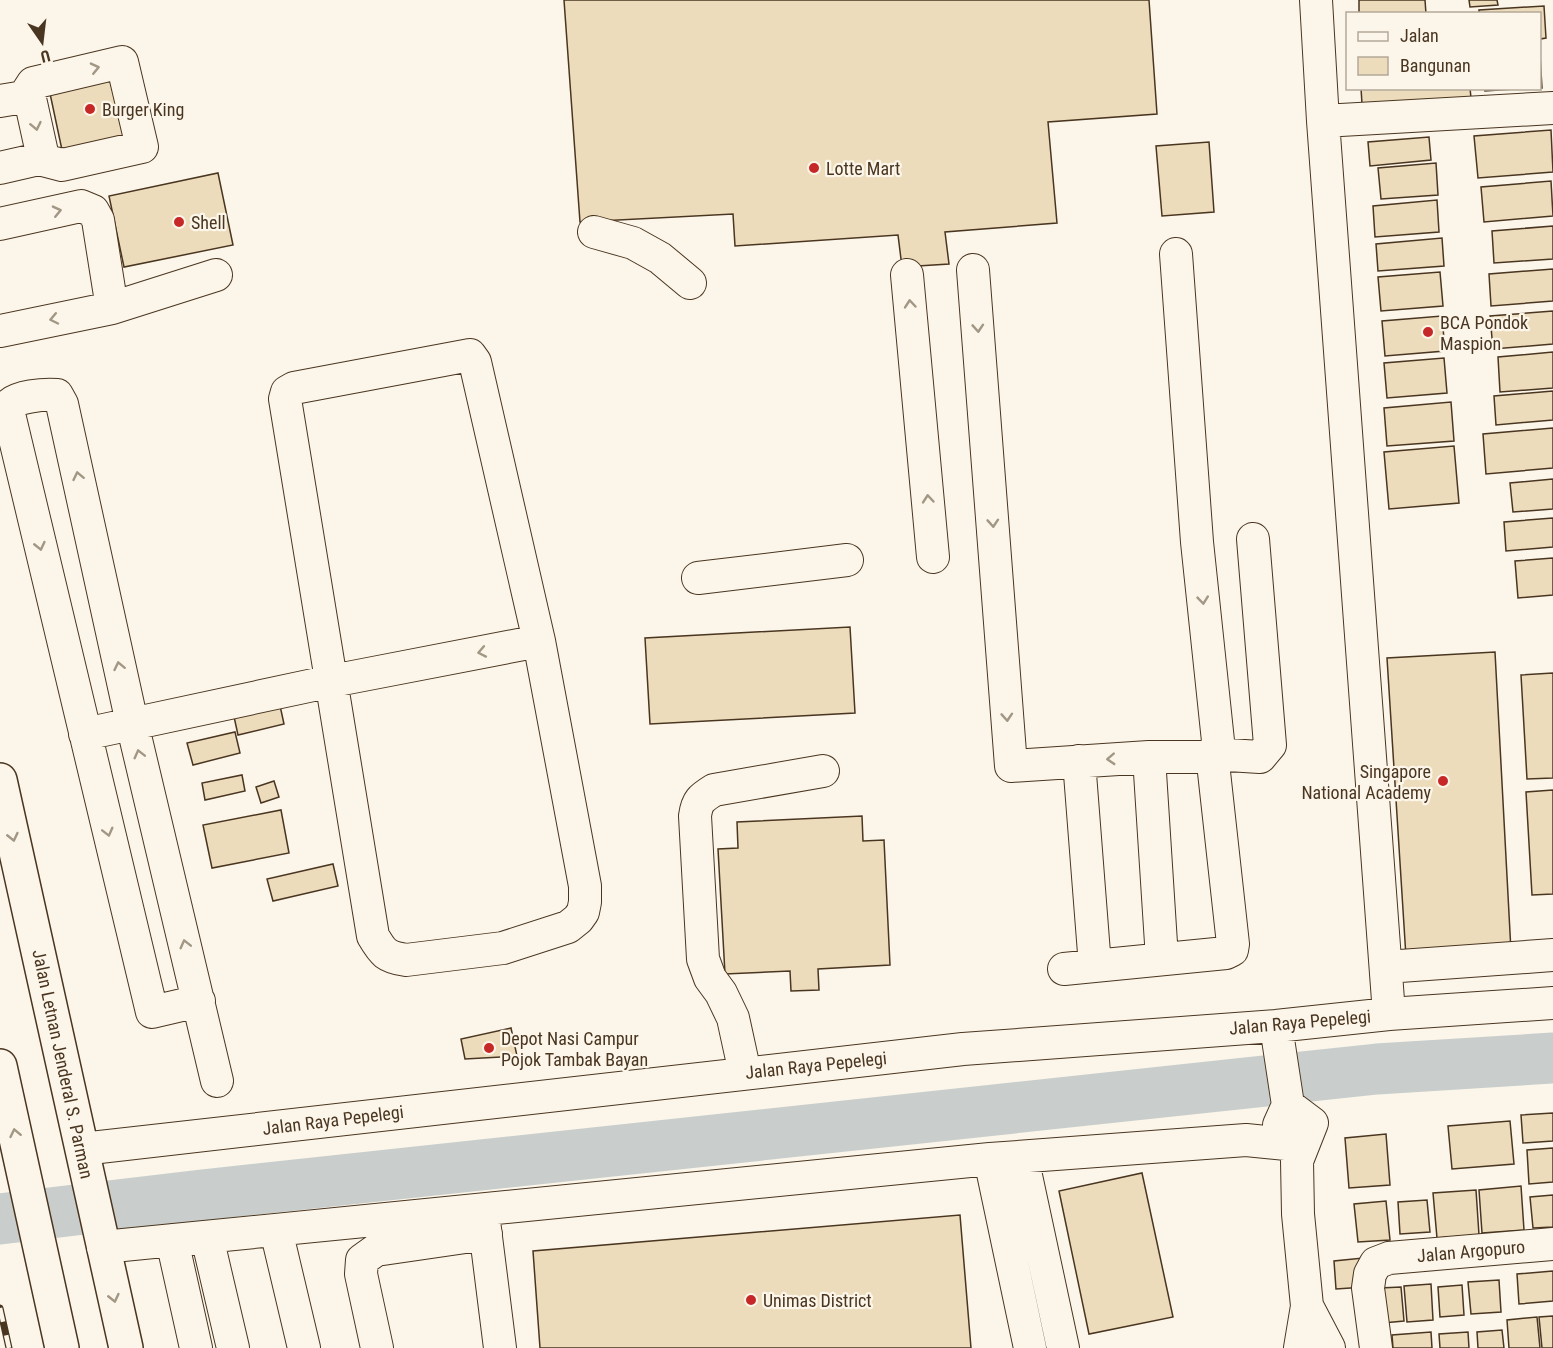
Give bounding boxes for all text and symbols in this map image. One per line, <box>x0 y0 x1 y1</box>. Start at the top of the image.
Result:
north arrow <box>12 12 72 72</box>
legend <box>1346 12 1541 90</box>
text: Jalan <box>1400 25 1439 46</box>
text: U <box>39 46 52 66</box>
text: Bangunan <box>1400 55 1471 76</box>
one-way arrow <box>90 63 100 76</box>
place label: Burger King <box>102 99 184 120</box>
marker: Burger King <box>83 102 97 116</box>
one-way arrow <box>29 121 42 131</box>
place label: Lotte Mart <box>826 158 900 179</box>
marker: Lotte Mart <box>807 161 821 175</box>
one-way arrow <box>52 206 62 219</box>
place label: Shell <box>191 212 226 233</box>
marker: Shell <box>172 215 186 229</box>
one-way arrow <box>904 300 917 309</box>
one-way arrow <box>49 312 59 325</box>
place label: BCA Pondok Maspion <box>1440 312 1528 354</box>
one-way arrow <box>971 324 984 333</box>
marker: BCA Pondok Maspion <box>1421 325 1435 339</box>
one-way arrow <box>72 471 85 481</box>
one-way arrow <box>922 494 935 503</box>
one-way arrow <box>986 518 999 527</box>
one-way arrow <box>33 541 46 551</box>
one-way arrow <box>1196 595 1209 605</box>
one-way arrow <box>477 645 487 658</box>
one-way arrow <box>114 661 127 671</box>
one-way arrow <box>1001 713 1014 722</box>
one-way arrow <box>134 750 147 760</box>
one-way arrow <box>1107 753 1116 766</box>
place label: Singapore National Academy <box>1301 761 1431 803</box>
marker: Singapore National Academy <box>1436 774 1450 788</box>
one-way arrow <box>101 827 114 837</box>
one-way arrow <box>5 832 18 842</box>
one-way arrow <box>179 939 192 949</box>
street label: Jalan Letnan Jenderal S. Parman <box>28 947 98 1181</box>
street label: Jalan Raya Pepelegi <box>1228 1005 1372 1039</box>
place label: Depot Nasi Campur Pojok Tambak Bayan <box>501 1028 648 1070</box>
marker: Depot Nasi Campur Pojok Tambak Bayan <box>482 1041 496 1055</box>
street label: Jalan Raya Pepelegi <box>744 1047 888 1083</box>
street label: Jalan Raya Pepelegi <box>261 1101 405 1139</box>
one-way arrow <box>9 1129 22 1139</box>
street label: Jalan Argopuro <box>1416 1236 1526 1266</box>
place label: Unimas District <box>763 1290 872 1311</box>
one-way arrow <box>107 1292 120 1302</box>
marker: Unimas District <box>744 1293 758 1307</box>

